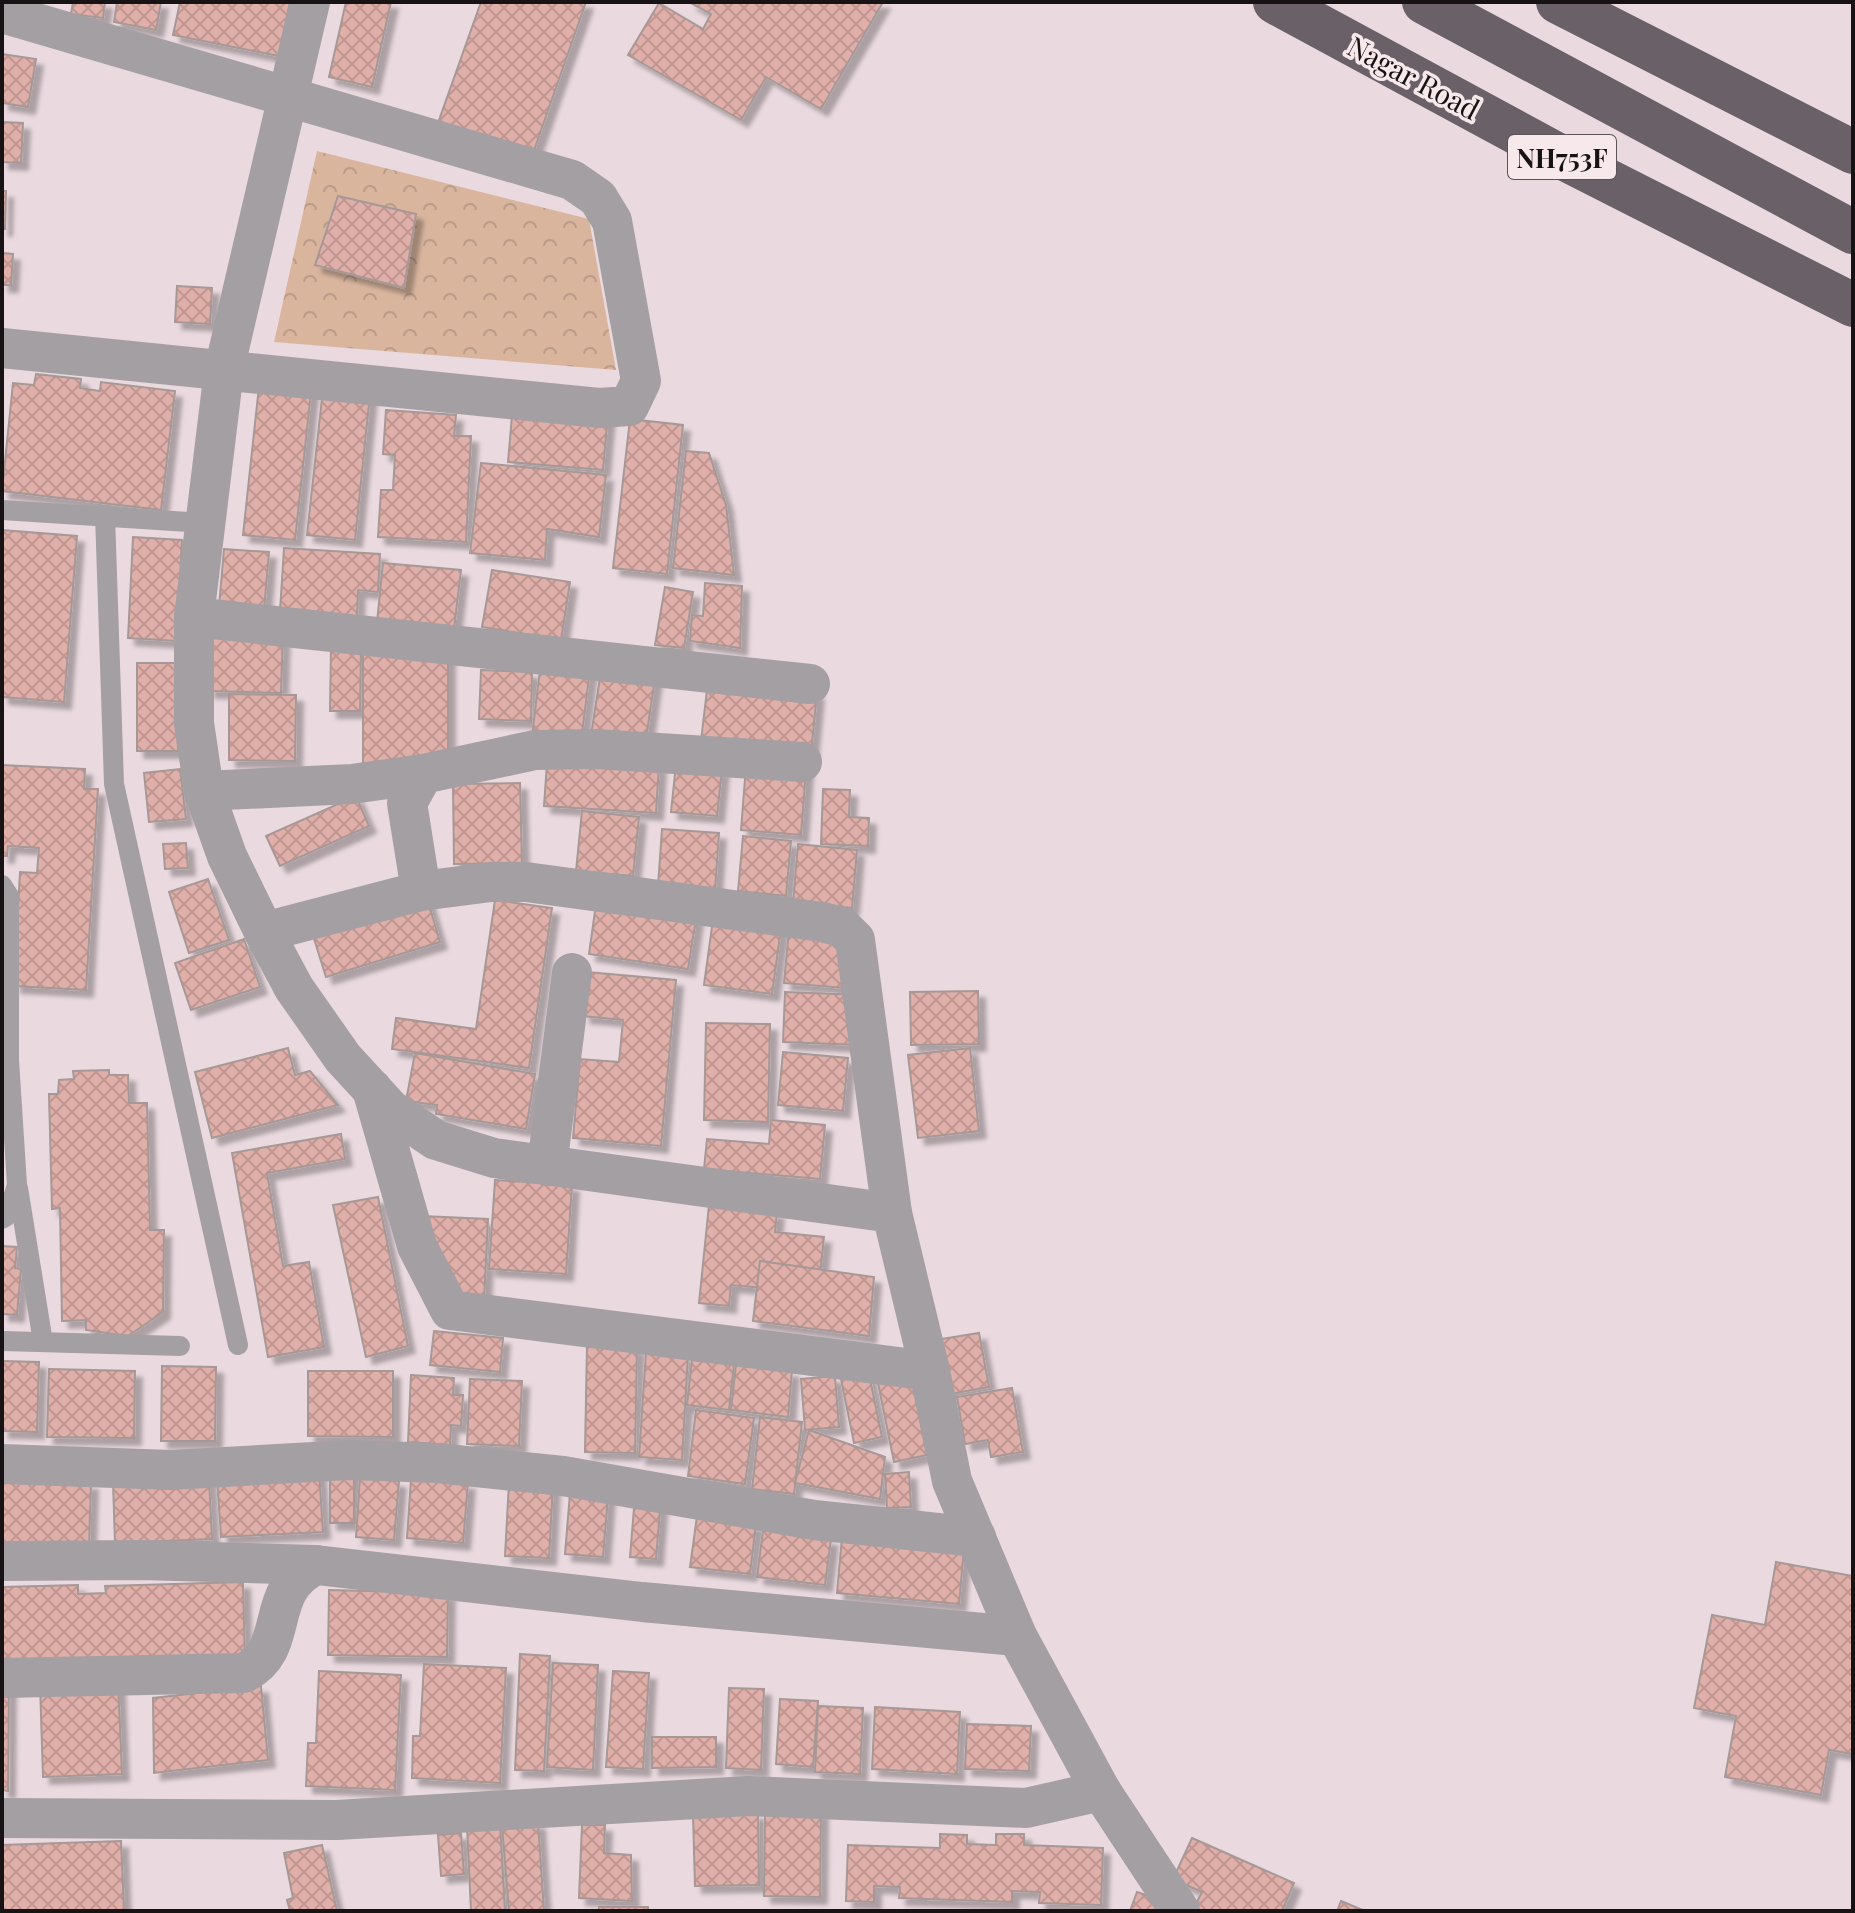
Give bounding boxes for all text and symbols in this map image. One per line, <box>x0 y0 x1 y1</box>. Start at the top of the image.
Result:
street label: Nagar Road <box>1342 27 1486 127</box>
road number: NH753F <box>1508 135 1616 179</box>

